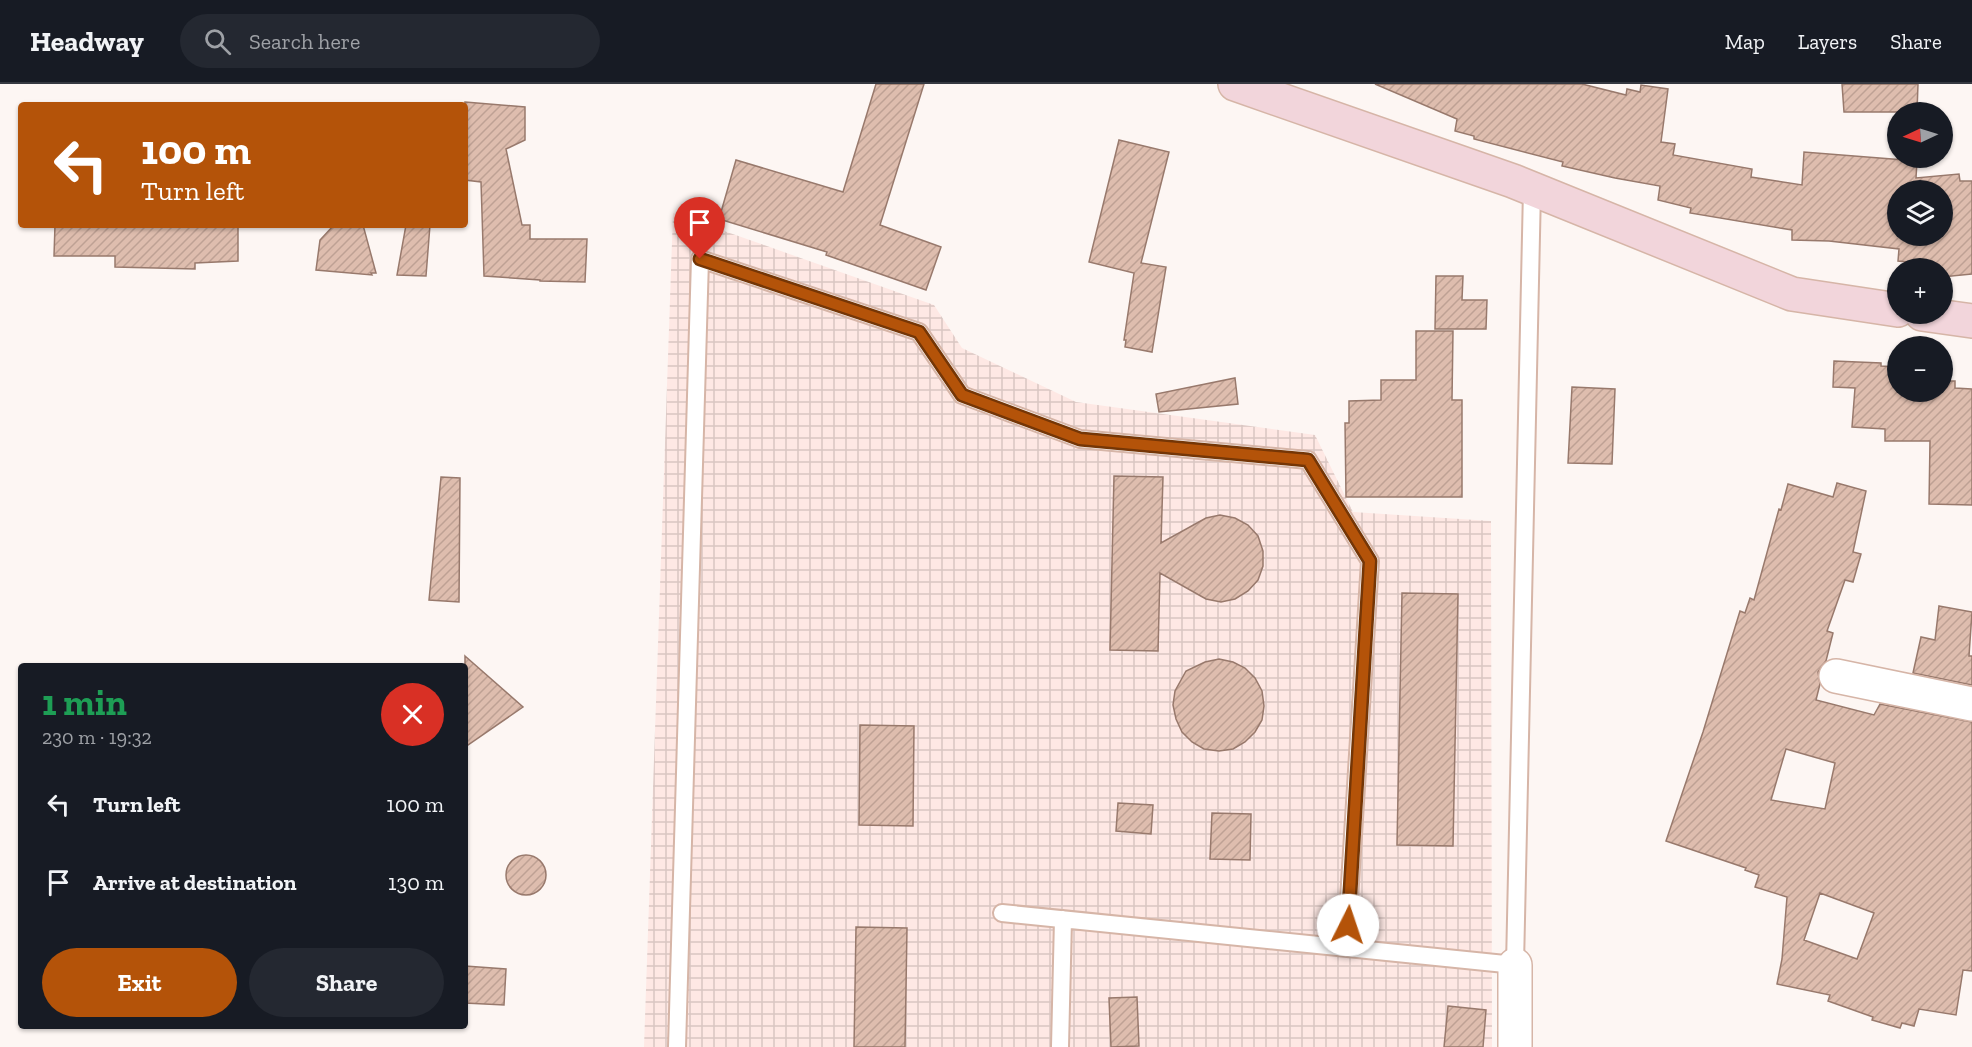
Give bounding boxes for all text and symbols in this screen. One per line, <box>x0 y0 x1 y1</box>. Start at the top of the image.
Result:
search box <box>180 14 600 68</box>
text: Headway <box>30 25 144 58</box>
icon: search <box>201 25 234 58</box>
text: Search here <box>249 28 360 55</box>
text: Map <box>1725 29 1765 54</box>
text: Layers <box>1798 29 1857 54</box>
text: Share <box>1890 29 1942 54</box>
north arrow <box>1887 102 1953 168</box>
map controls <box>1887 102 1953 402</box>
text: 100 m <box>141 124 251 175</box>
icon: left <box>42 126 120 204</box>
text: Turn left <box>141 175 244 207</box>
button: layers <box>1887 180 1953 246</box>
pin <box>674 197 725 259</box>
icon: arrive <box>683 206 716 239</box>
button: + <box>1887 258 1953 324</box>
button: − <box>1887 336 1953 402</box>
text: 1 min <box>42 681 127 724</box>
button: close <box>381 683 444 746</box>
text: 230 m · 19:32 <box>42 725 152 749</box>
icon: left <box>42 788 75 821</box>
text: Turn left <box>93 791 180 818</box>
text: 100 m <box>386 791 444 818</box>
icon: arrive <box>42 866 75 899</box>
text: Arrive at destination <box>93 869 296 896</box>
text: 130 m <box>388 869 444 896</box>
position arrow <box>1316 893 1380 957</box>
button: Exit <box>42 948 237 1017</box>
button: Share <box>249 948 444 1017</box>

